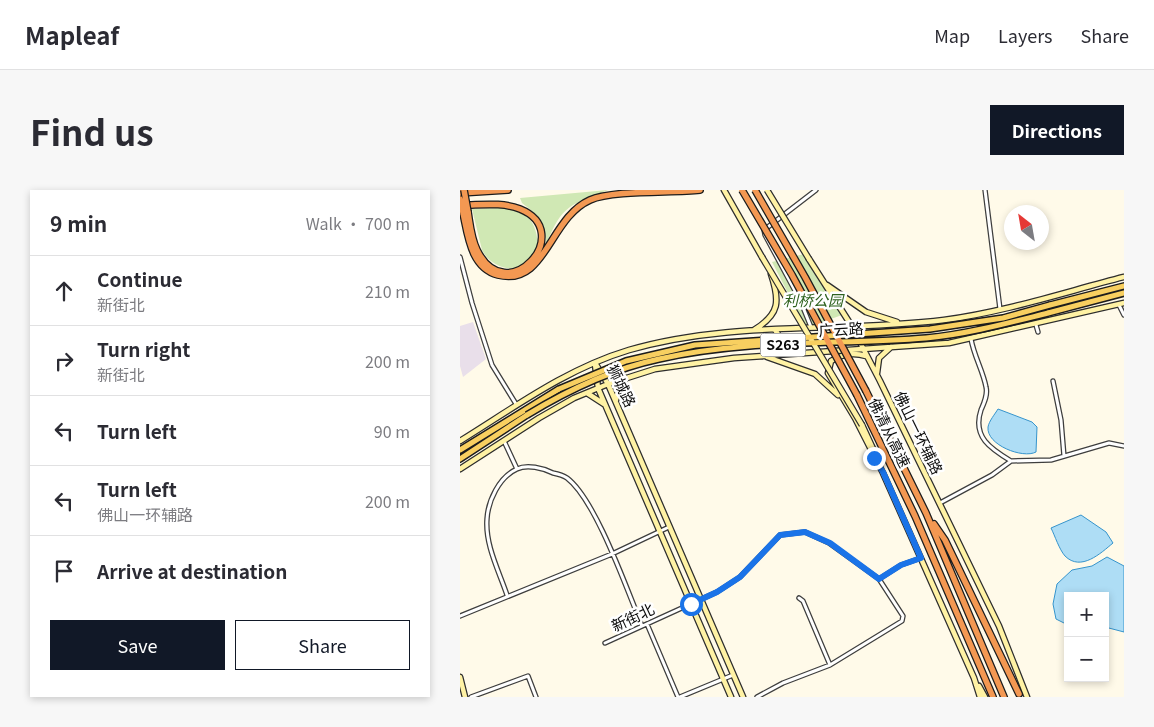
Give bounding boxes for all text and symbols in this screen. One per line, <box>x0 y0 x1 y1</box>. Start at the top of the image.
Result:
text: Mapleaf <box>25 17 119 52</box>
text: Map <box>934 22 970 48</box>
text: Layers <box>998 22 1053 48</box>
text: Share <box>1081 22 1129 48</box>
text: Find us <box>30 105 154 156</box>
button: Directions <box>990 105 1124 155</box>
north arrow <box>1004 205 1049 250</box>
text: 9 min <box>50 208 107 238</box>
text: Walk · 700 m <box>306 211 410 235</box>
text: Continue <box>97 265 183 292</box>
icon: ahead <box>50 277 78 305</box>
text: 210 m <box>365 279 410 303</box>
park label: 利桥公园 <box>783 289 845 310</box>
text: 新街北 <box>97 292 145 316</box>
street label: 广云路 <box>818 317 864 340</box>
road number: S263 <box>760 334 806 356</box>
text: Turn right <box>97 335 190 362</box>
icon: right <box>50 347 78 375</box>
text: 200 m <box>365 349 410 373</box>
street label: 狮城路 <box>603 361 642 410</box>
text: 新街北 <box>97 362 145 386</box>
street label: 佛山一环辅路 <box>890 387 949 477</box>
street label: 佛清从高速 <box>864 394 916 471</box>
icon: left <box>50 417 78 445</box>
text: Turn left <box>97 417 177 444</box>
text: 90 m <box>374 419 410 443</box>
route end <box>863 447 886 470</box>
text: Turn left <box>97 475 177 502</box>
icon: left <box>50 487 78 515</box>
text: 200 m <box>365 489 410 513</box>
text: 佛山一环辅路 <box>97 502 193 526</box>
icon: arrive <box>50 557 78 585</box>
text: Arrive at destination <box>97 557 287 584</box>
map controls <box>1064 592 1109 682</box>
button: + <box>1064 592 1109 637</box>
route start <box>680 593 703 616</box>
street label: 新街北 <box>608 598 657 636</box>
button: Save <box>50 620 225 670</box>
button: Share <box>235 620 410 670</box>
button: − <box>1064 637 1109 682</box>

